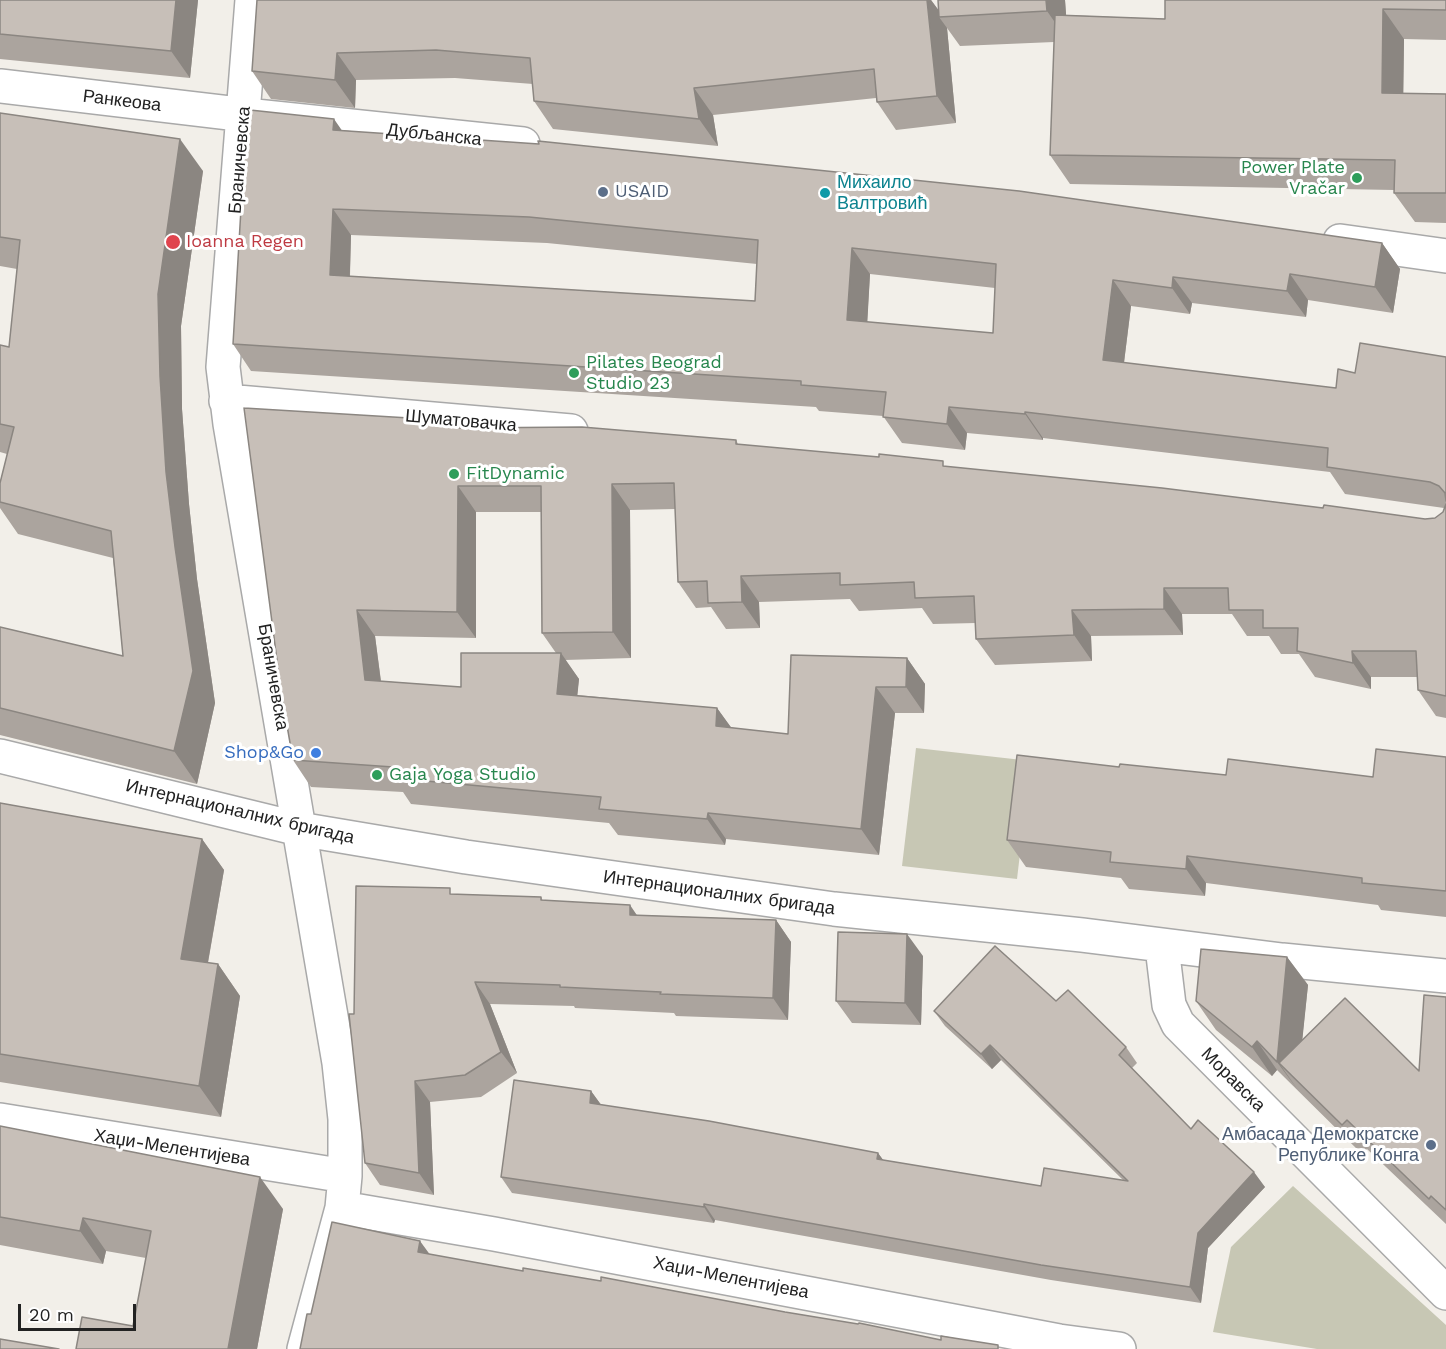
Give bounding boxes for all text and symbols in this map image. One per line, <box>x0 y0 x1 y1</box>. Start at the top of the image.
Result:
street label: Ранкеова <box>82 85 162 117</box>
street label: Браничевска <box>225 105 255 215</box>
street label: Дубљанска <box>385 119 483 151</box>
place label: Power Plate Vračar <box>1241 157 1345 200</box>
marker: Power Plate Vračar <box>1350 171 1364 185</box>
place label: Михаило Валтровић <box>837 172 927 214</box>
place label: USAID <box>615 181 669 203</box>
marker: USAID <box>596 185 610 199</box>
marker: Михаило Валтровић <box>818 186 832 200</box>
place label: Ioanna Regen <box>186 231 304 253</box>
marker: Ioanna Regen <box>164 233 182 251</box>
place label: Pilates Beograd Studio 23 <box>586 352 722 394</box>
marker: Pilates Beograd Studio 23 <box>567 366 581 380</box>
street label: Шуматовачка <box>404 405 518 437</box>
place label: FitDynamic <box>466 463 565 485</box>
marker: FitDynamic <box>447 467 461 481</box>
street label: Браничевска <box>253 622 293 732</box>
place label: Shop&Go <box>224 742 304 764</box>
marker: Shop&Go <box>309 746 323 760</box>
place label: Gaja Yoga Studio <box>389 764 536 786</box>
marker: Gaja Yoga Studio <box>370 768 384 782</box>
street label: Интернационалних бригада <box>124 775 356 849</box>
street label: Интернационалних бригада <box>602 866 836 920</box>
street label: Моравска <box>1196 1043 1270 1117</box>
place label: Амбасада Демократске Републике Конга <box>1222 1124 1419 1166</box>
street label: Хаџи-Мелентијева <box>92 1125 252 1171</box>
marker: Амбасада Демократске Републике Конга <box>1424 1138 1438 1152</box>
street label: Хаџи-Мелентијева <box>651 1252 811 1304</box>
scale bar <box>21 1292 140 1330</box>
text: 20 m <box>29 1304 74 1325</box>

